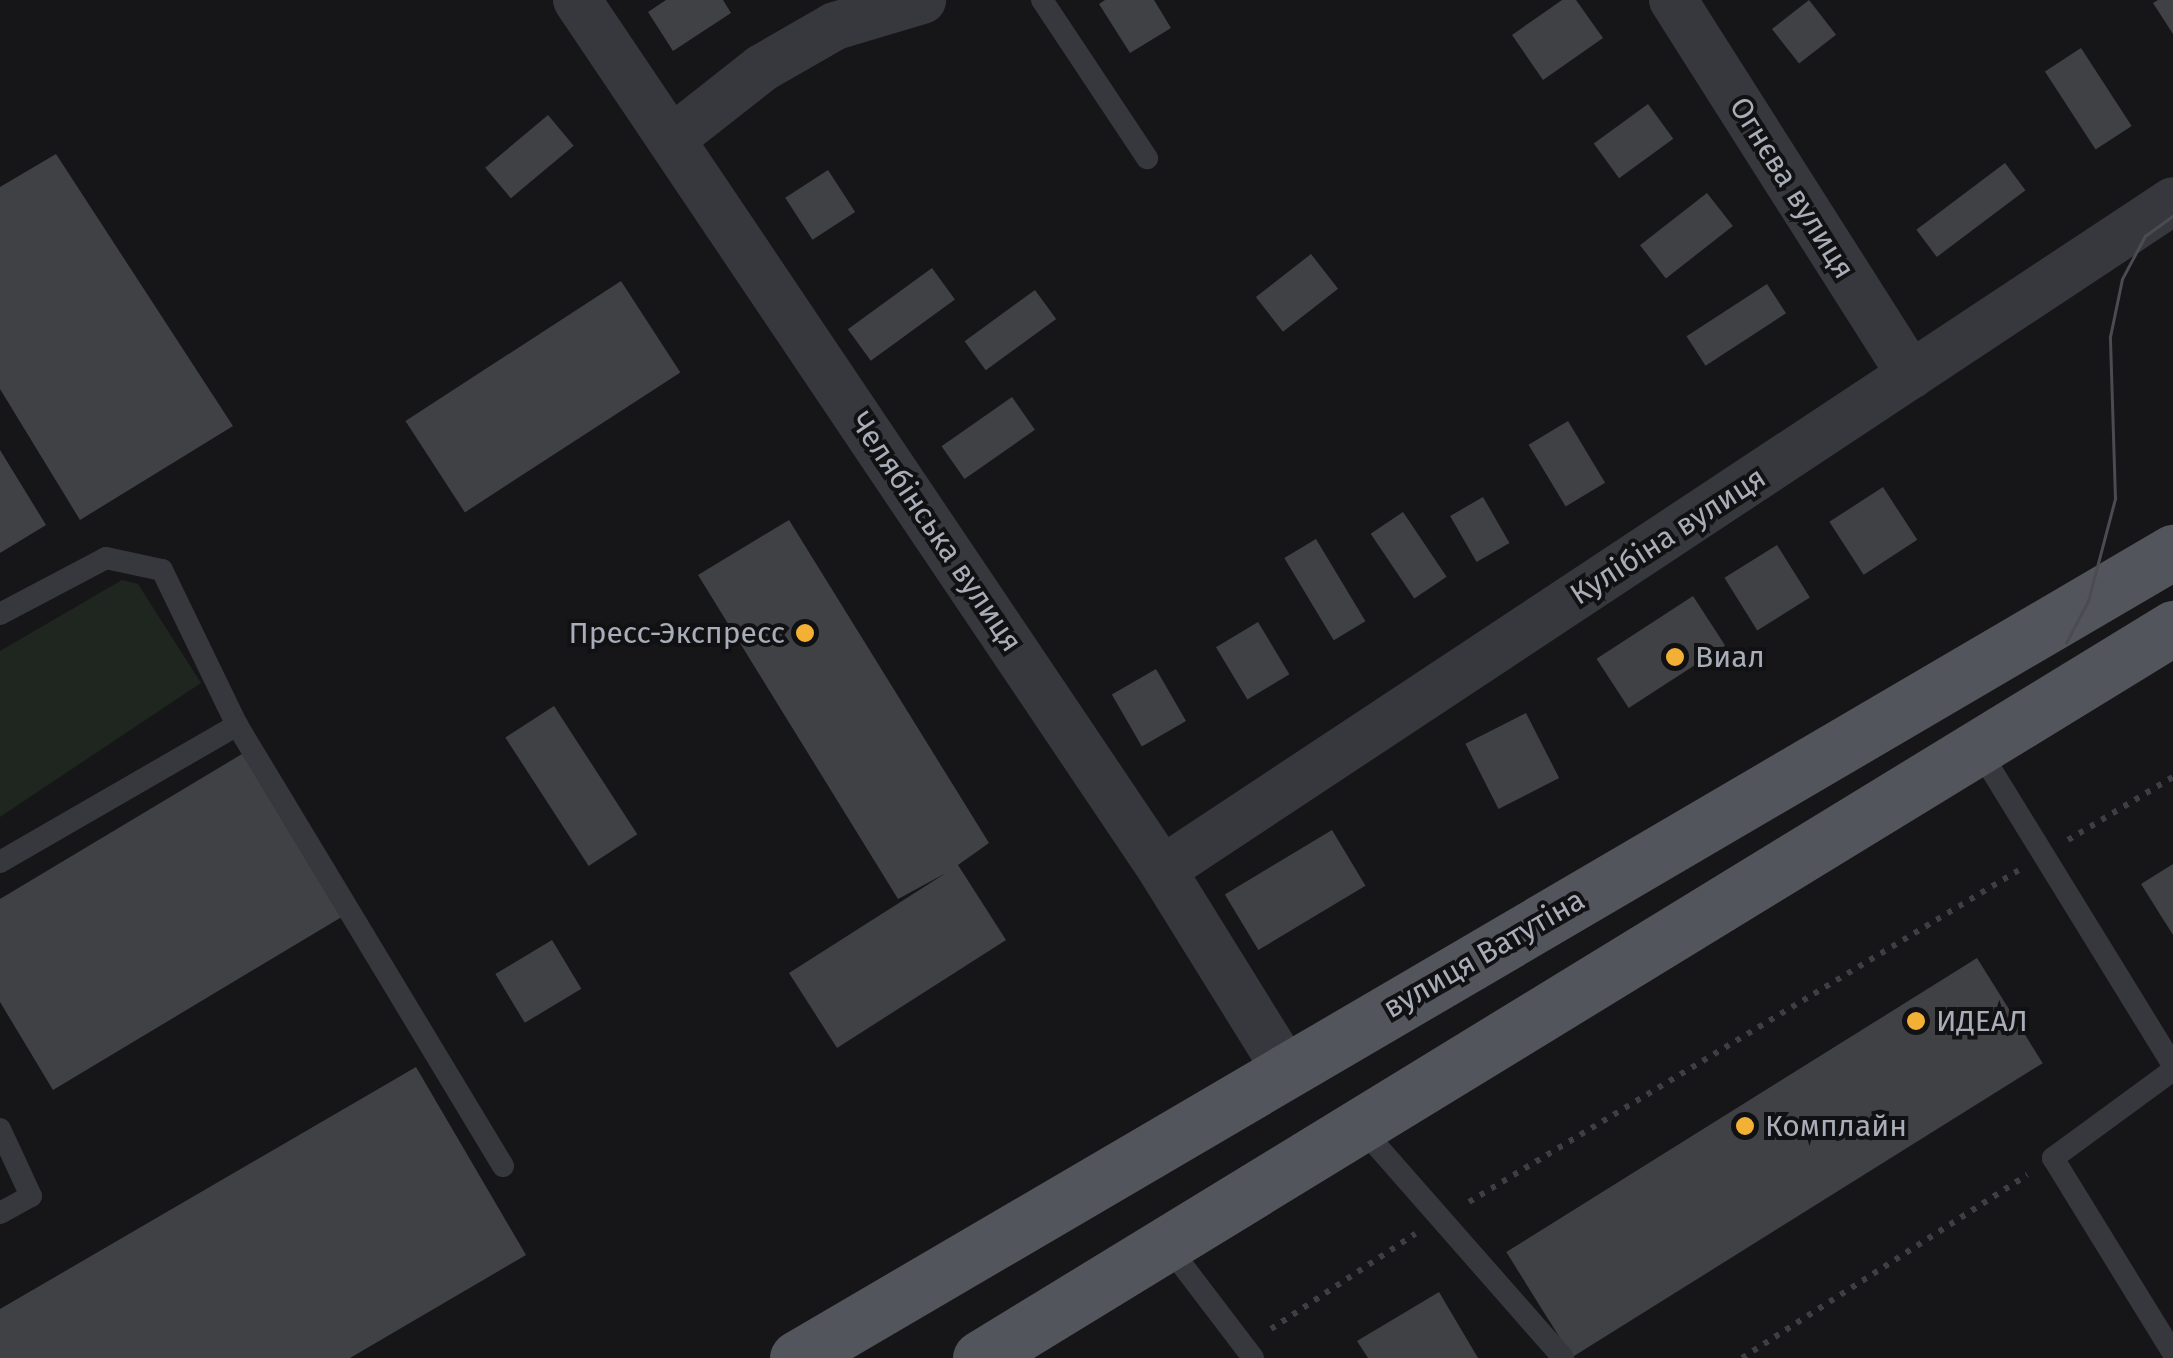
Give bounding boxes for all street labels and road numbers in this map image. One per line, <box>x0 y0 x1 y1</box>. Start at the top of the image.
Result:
street label: Огнєва вулиця <box>1722 91 1862 285</box>
street label: Челябінська вулиця <box>842 405 1030 659</box>
street label: Кулібіна вулиця <box>1564 459 1772 613</box>
street label: вулиця Ватутіна <box>1377 882 1591 1026</box>

